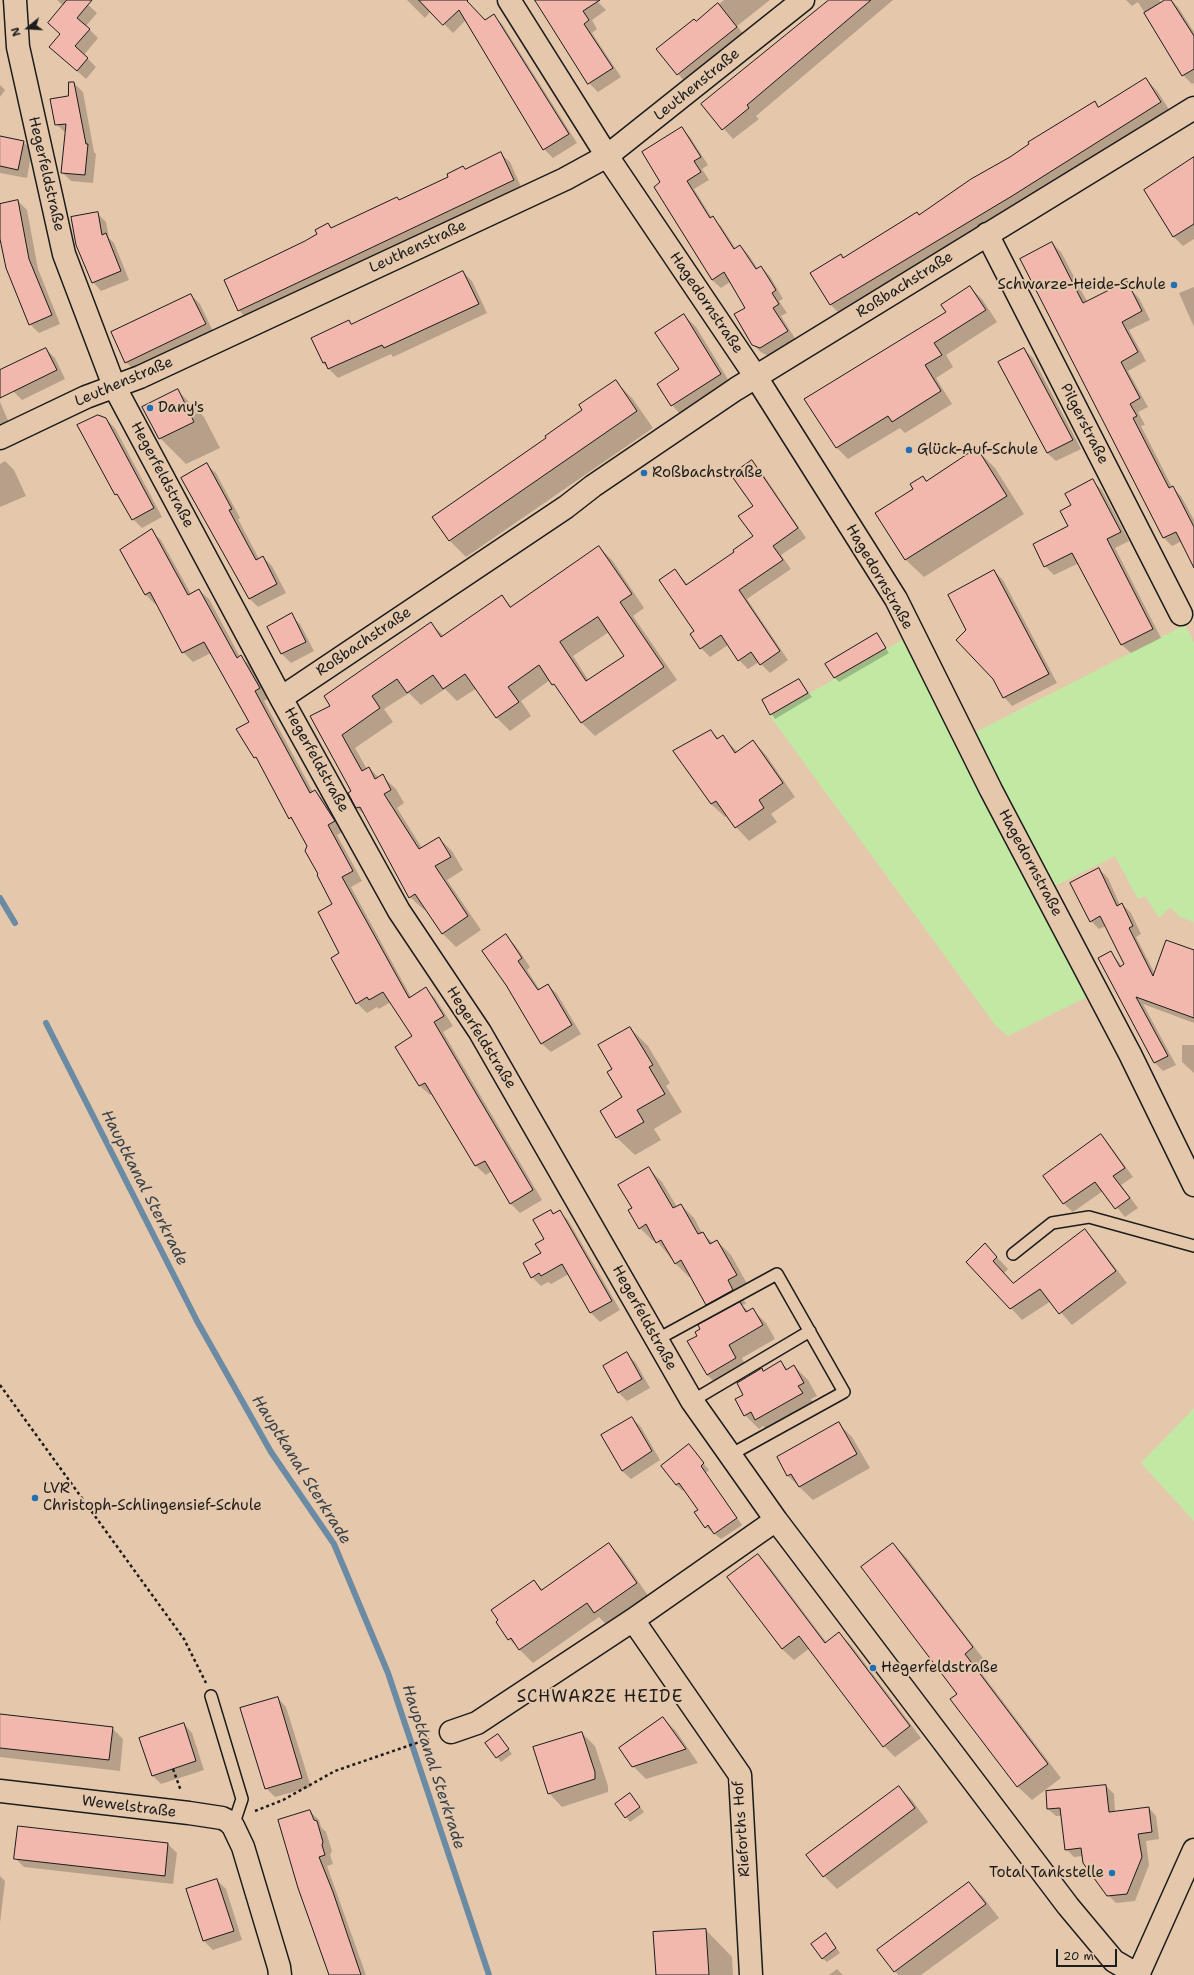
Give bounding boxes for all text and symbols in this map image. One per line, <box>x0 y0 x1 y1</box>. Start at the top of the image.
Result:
north arrow <box>8 8 48 48</box>
text: N <box>8 25 25 38</box>
street label: Leuthenstraße <box>651 45 743 125</box>
street label: Hegerfeldstraße <box>24 115 68 233</box>
street label: Leuthenstraße <box>367 217 469 277</box>
street label: Roßbachstraße <box>853 248 957 322</box>
street label: Hagedornstraße <box>665 249 747 357</box>
place label: Schwarze-Heide-Schule <box>998 276 1166 294</box>
marker: Schwarze-Heide-Schule <box>1169 280 1179 290</box>
street label: Leuthenstraße <box>72 353 176 411</box>
street label: Pilgerstraße <box>1056 381 1112 467</box>
place label: Dany's <box>158 399 204 417</box>
marker: Dany's <box>145 403 155 413</box>
street label: Hegerfeldstraße <box>127 419 197 531</box>
place label: Glück-Auf-Schule <box>917 441 1038 459</box>
marker: Glück-Auf-Schule <box>904 445 914 455</box>
place label: Roßbachstraße <box>652 464 763 482</box>
marker: Roßbachstraße <box>639 468 649 478</box>
street label: Hagedornstraße <box>842 521 916 633</box>
street label: Roßbachstraße <box>313 604 415 680</box>
street label: Hegerfeldstraße <box>280 704 352 816</box>
street label: Hagedornstraße <box>994 806 1066 920</box>
street label: Hegerfeldstraße <box>442 983 520 1093</box>
water label: Hauptkanal Sterkrade <box>96 1107 192 1269</box>
street label: Hegerfeldstraße <box>608 1262 680 1374</box>
water label: Hauptkanal Sterkrade <box>247 1392 355 1548</box>
place label: LVR Christoph-Schlingensief-Schule <box>43 1480 262 1515</box>
marker: LVR Christoph-Schlingensief-Schule <box>30 1493 40 1503</box>
place label: Hegerfeldstraße <box>881 1659 998 1677</box>
marker: Hegerfeldstraße <box>868 1663 878 1673</box>
water label: Hauptkanal Sterkrade <box>397 1682 469 1852</box>
district label: SCHWARZE HEIDE <box>517 1688 683 1708</box>
street label: Rieforths Hof <box>730 1780 754 1878</box>
street label: Wewelstraße <box>81 1792 177 1822</box>
place label: Total Tankstelle <box>989 1864 1104 1882</box>
marker: Total Tankstelle <box>1107 1868 1117 1878</box>
scale bar <box>1058 1941 1119 1967</box>
text: 20 m <box>1063 1948 1094 1964</box>

